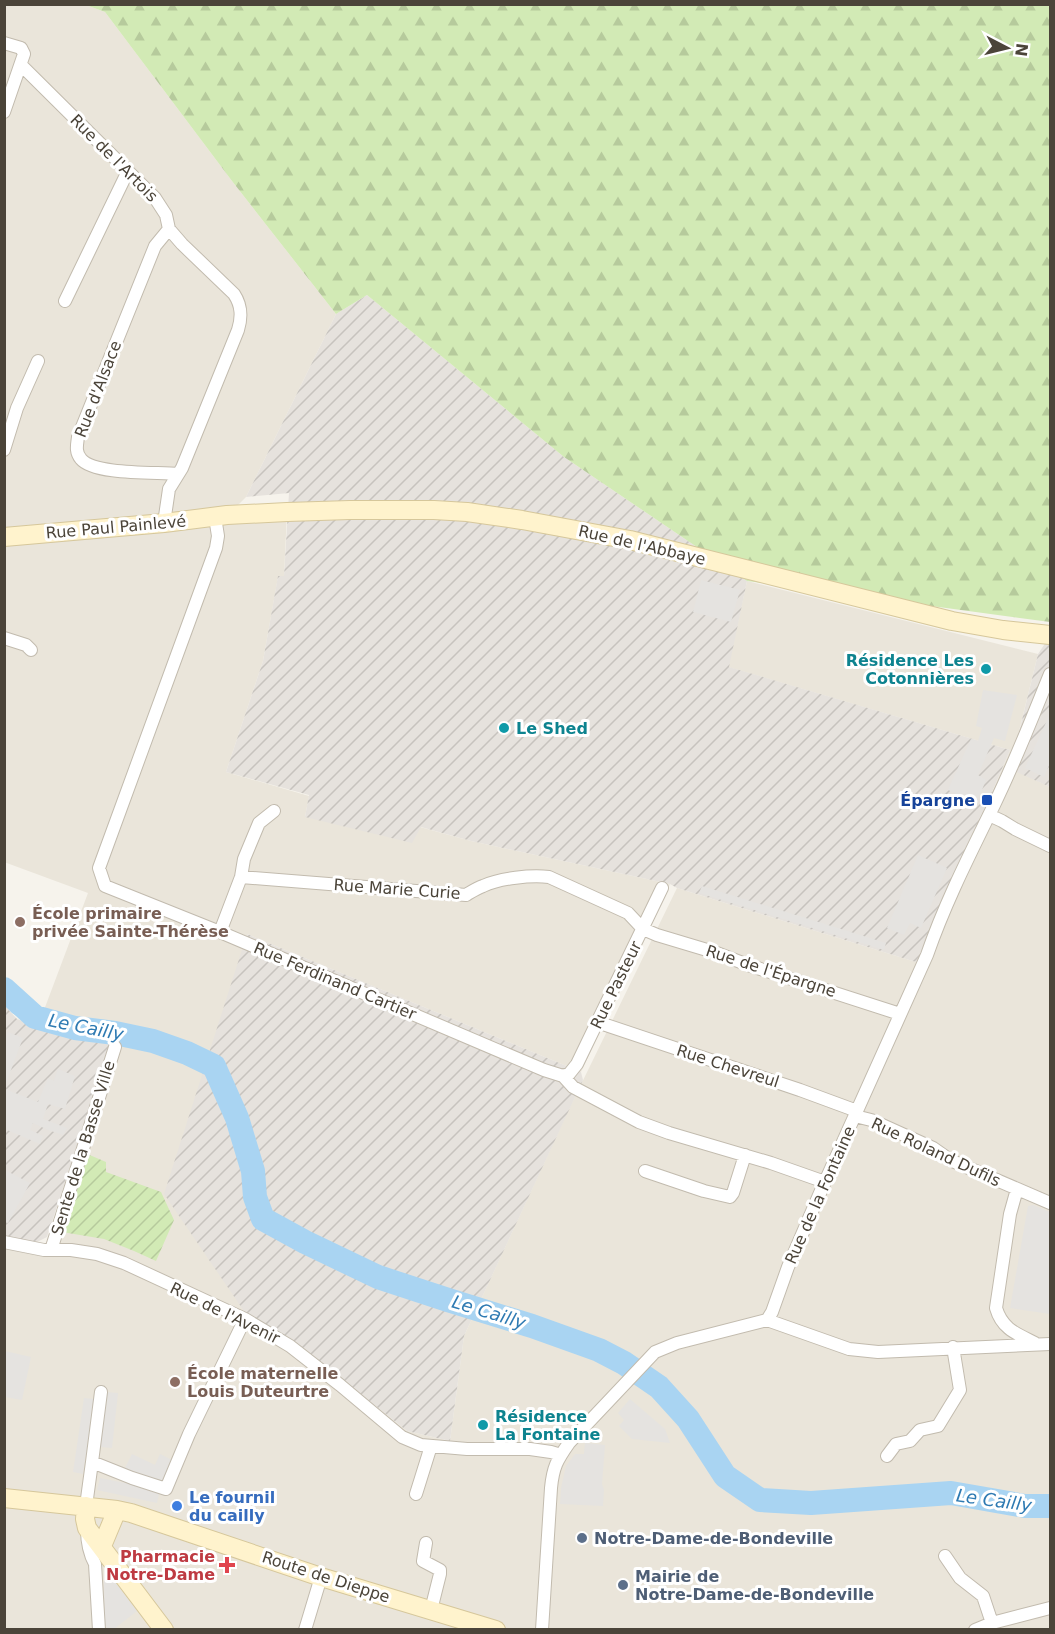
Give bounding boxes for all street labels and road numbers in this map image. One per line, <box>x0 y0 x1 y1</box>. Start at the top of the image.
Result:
street label: Rue de l'Artois <box>66 110 162 206</box>
street label: Rue d'Alsace <box>71 338 125 440</box>
street label: Rue Paul Painlevé <box>45 511 187 543</box>
street label: Rue de l'Abbaye <box>577 521 707 569</box>
street label: Rue Marie Curie <box>333 875 461 903</box>
street label: Rue Ferdinand Cartier <box>251 938 419 1024</box>
street label: Rue Pasteur <box>587 938 646 1032</box>
street label: Rue de l'Épargne <box>703 941 839 1001</box>
street label: Rue Chevreul <box>674 1040 782 1092</box>
street label: Sente de la Basse Ville <box>47 1058 119 1238</box>
street label: Rue Roland Dufils <box>868 1114 1004 1190</box>
street label: Rue de la Fontaine <box>781 1123 859 1267</box>
street label: Rue de l'Avenir <box>167 1278 283 1348</box>
street label: Route de Dieppe <box>260 1547 392 1607</box>

